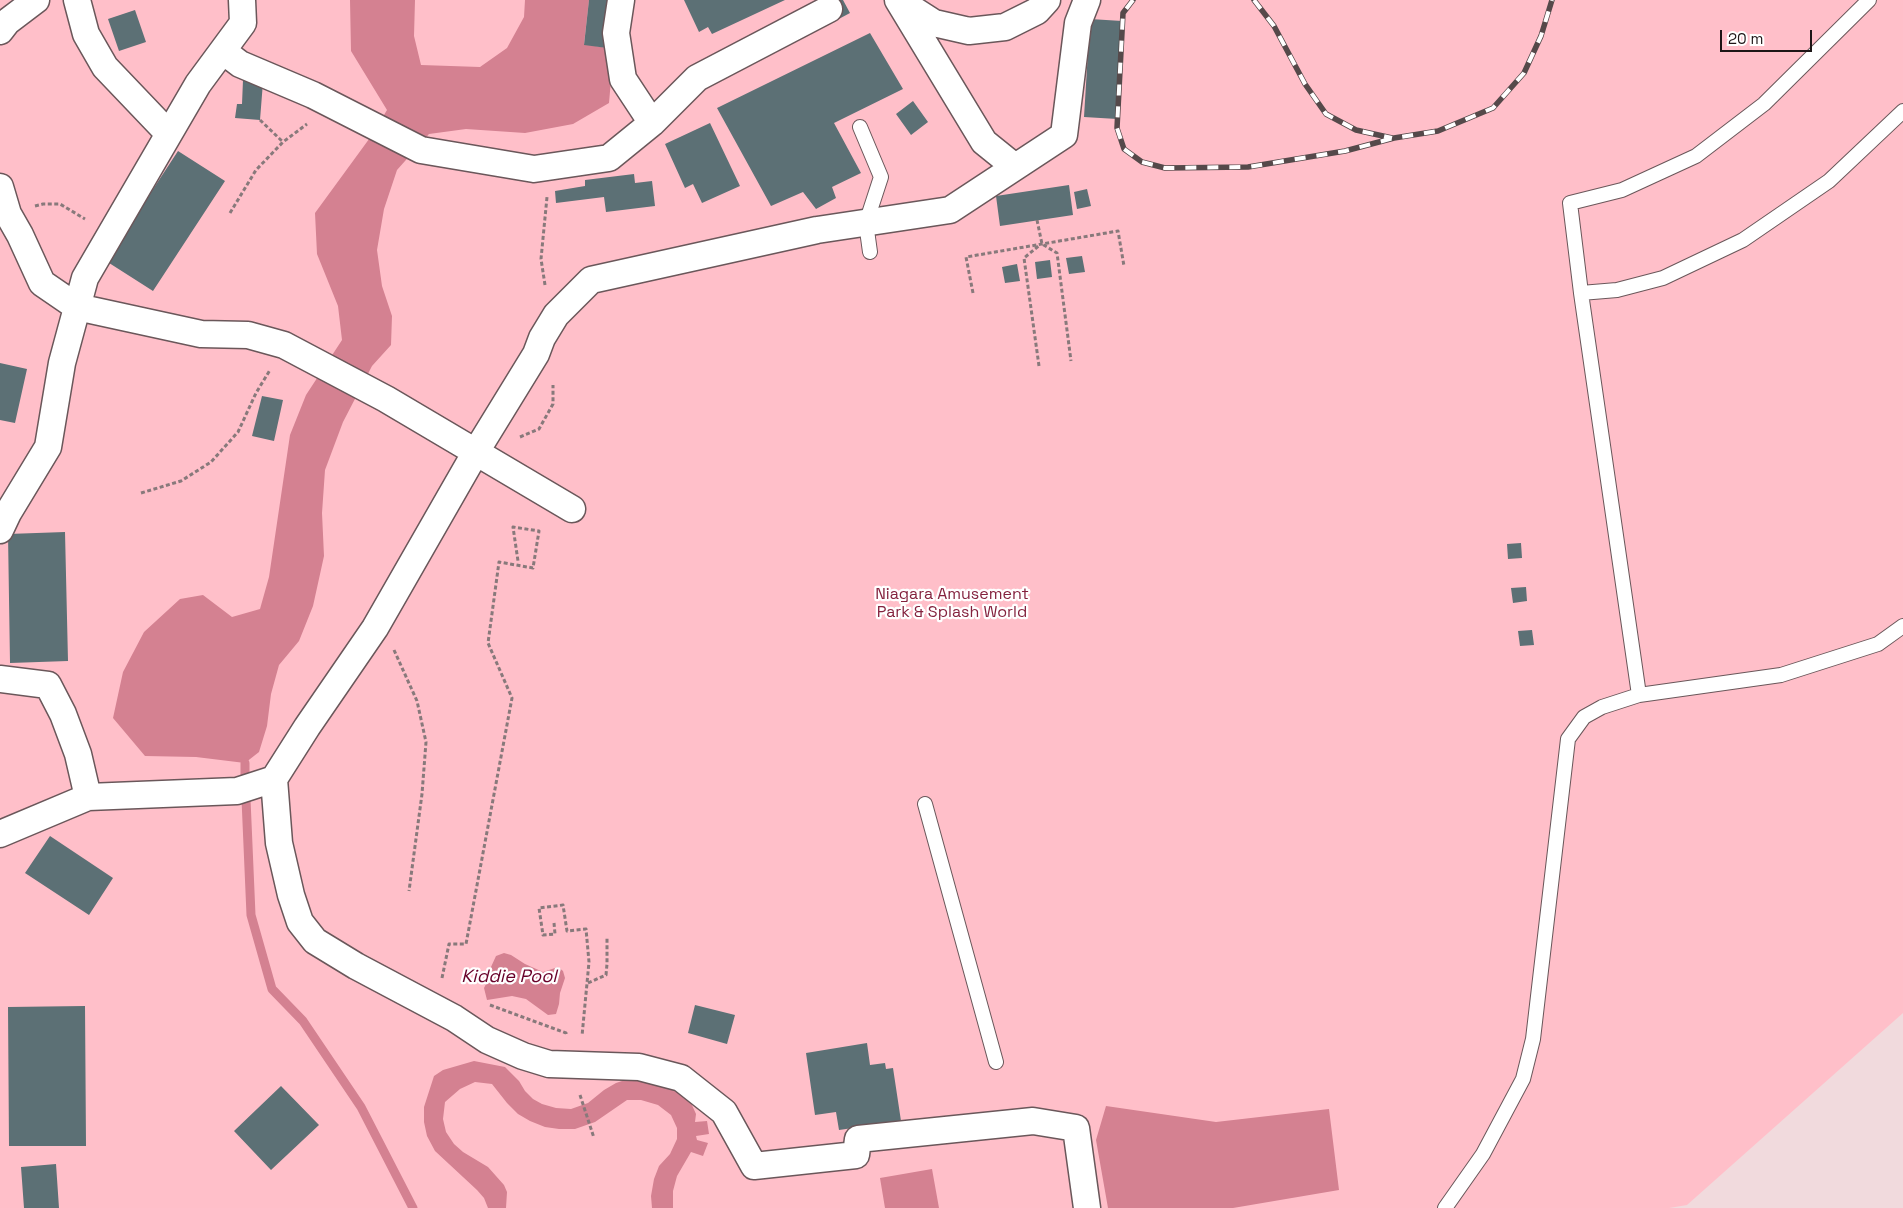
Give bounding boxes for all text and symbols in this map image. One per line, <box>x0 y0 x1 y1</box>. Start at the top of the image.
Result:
scale bar <box>1723 20 1816 52</box>
text: 20 m <box>1728 29 1763 48</box>
park label: Niagara Amusement Park & Splash World <box>875 585 1029 623</box>
water label: Kiddie Pool <box>461 966 557 988</box>

